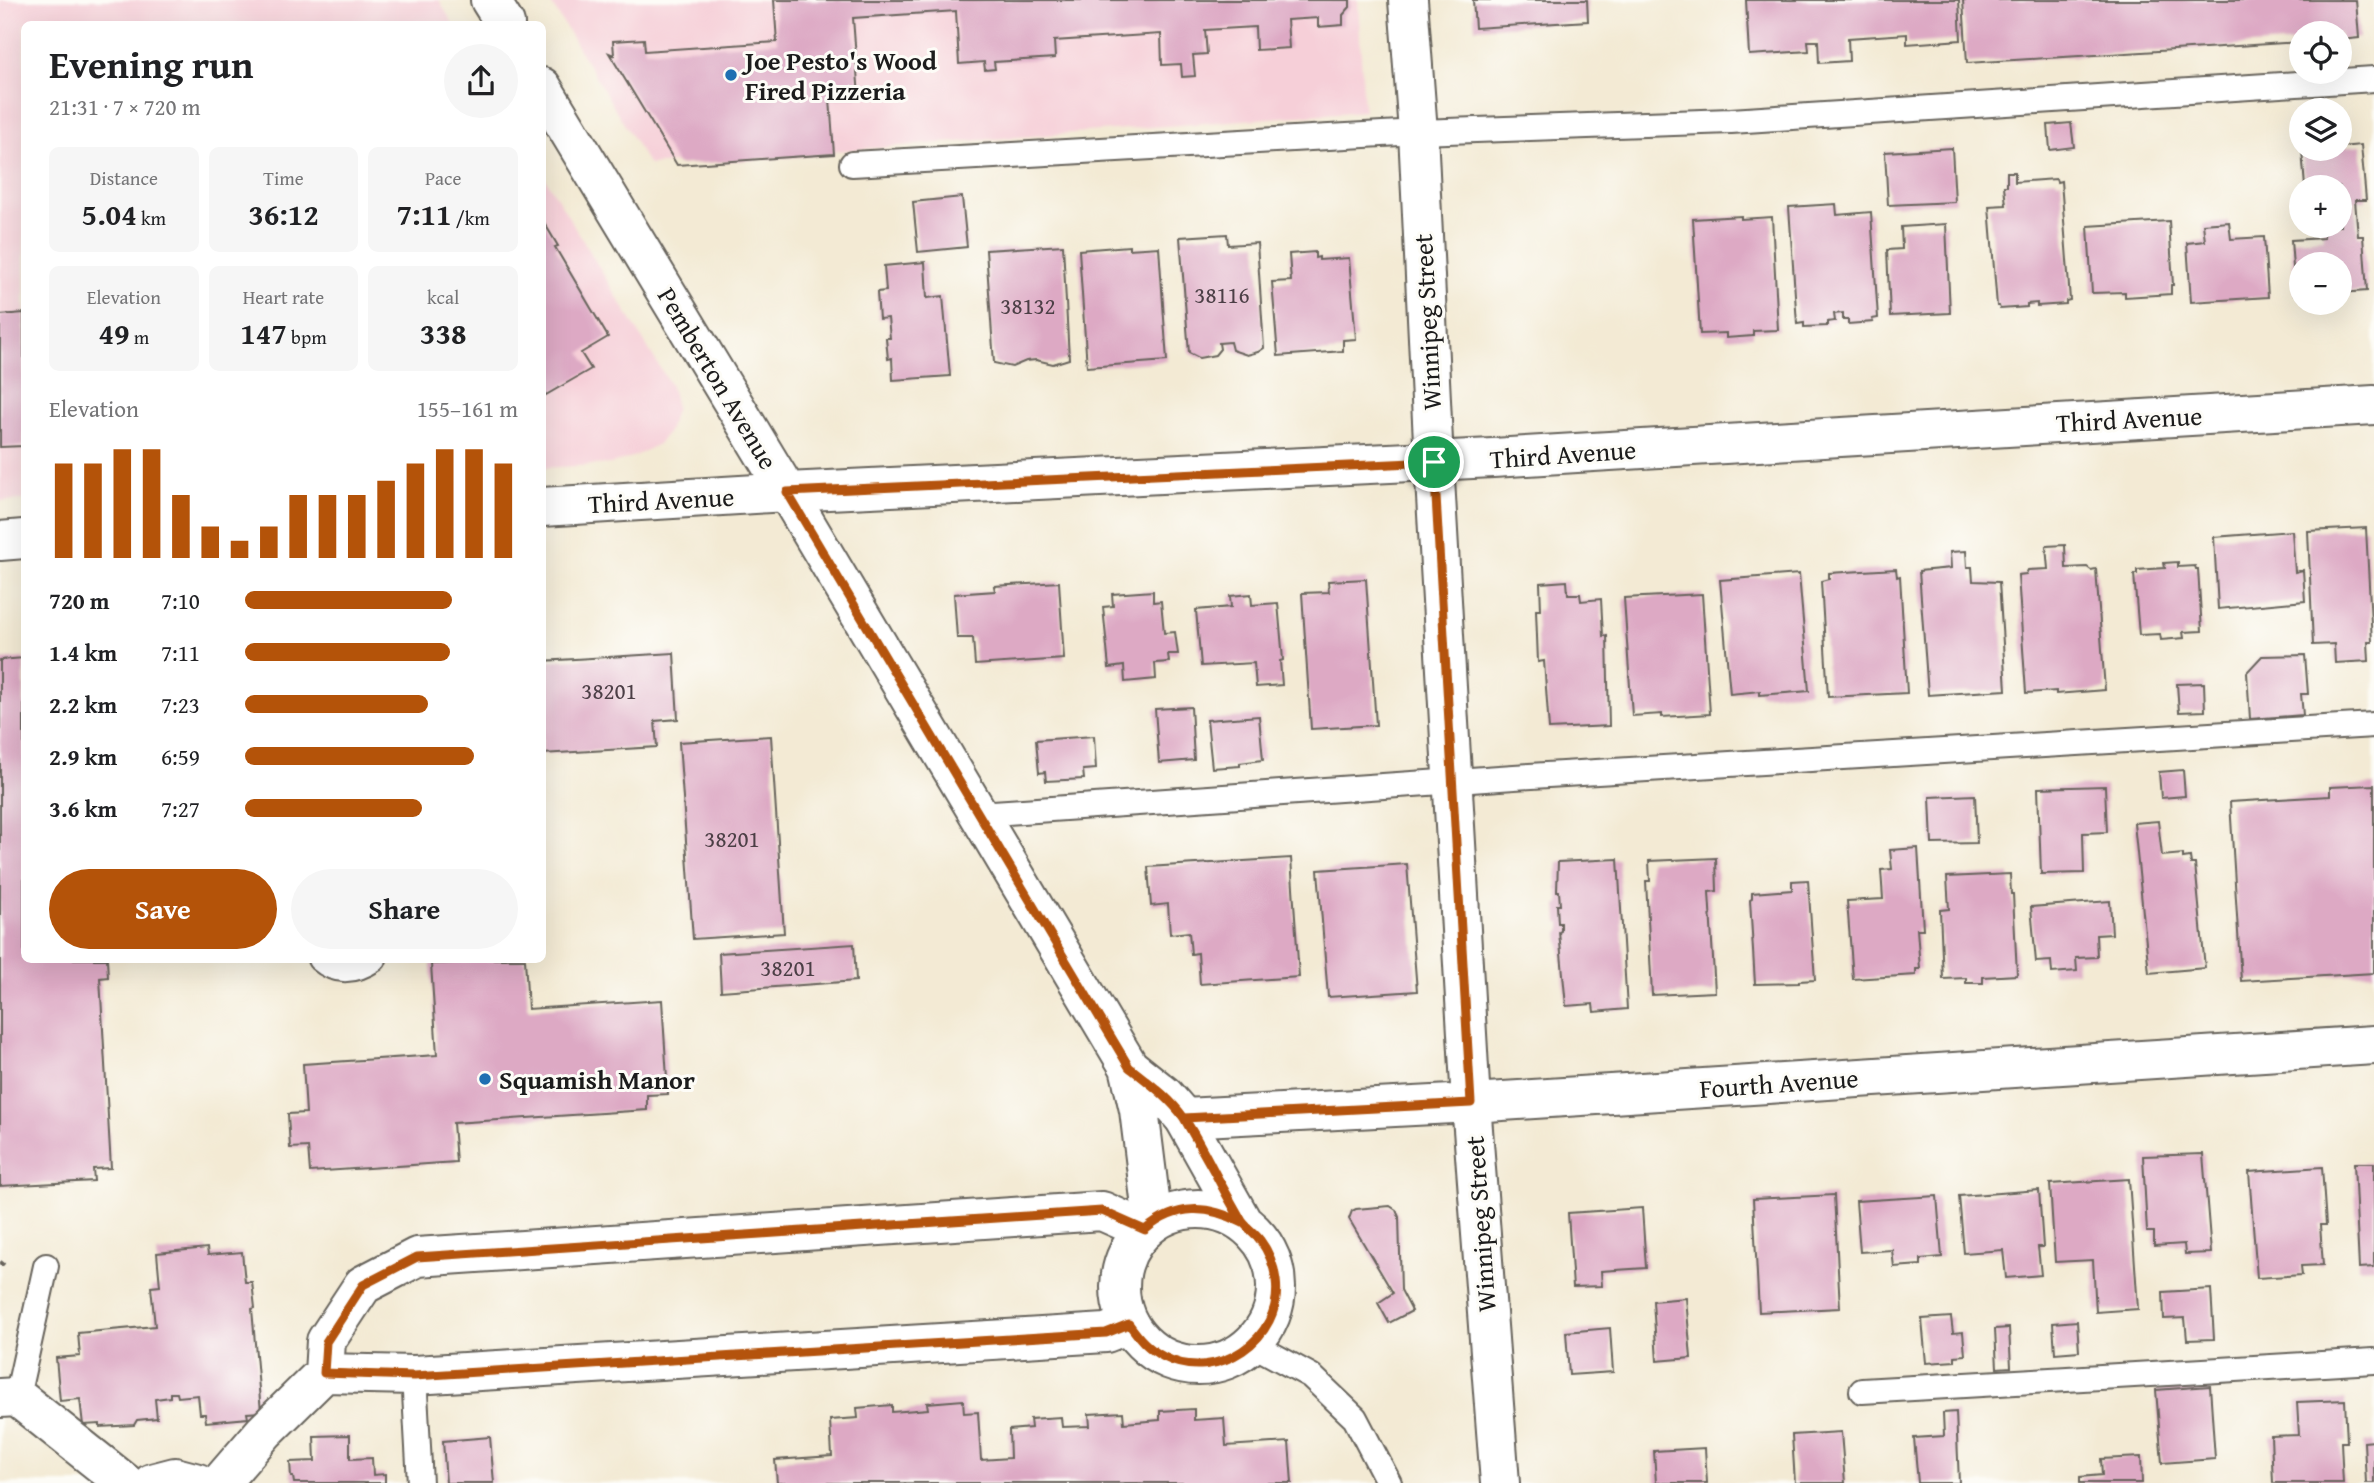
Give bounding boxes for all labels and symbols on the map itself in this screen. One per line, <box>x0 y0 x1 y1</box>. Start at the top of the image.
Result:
place label: Joe Pesto's Wood Fired Pizzeria <box>741 41 937 110</box>
marker: Joe Pesto's Wood Fired Pizzeria <box>723 67 739 83</box>
street label: Winnipeg Street <box>1403 233 1451 411</box>
house number: 38116 <box>1194 278 1250 311</box>
street label: Pemberton Avenue <box>648 279 788 477</box>
house number: 38132 <box>1000 289 1056 322</box>
street label: Third Avenue <box>2055 396 2203 442</box>
street label: Third Avenue <box>1489 429 1637 479</box>
pin <box>1404 432 1464 492</box>
street label: Third Avenue <box>587 477 735 523</box>
house number: 38201 <box>581 674 637 707</box>
house number: 38201 <box>704 822 760 855</box>
house number: 38201 <box>760 951 816 984</box>
street label: Fourth Avenue <box>1698 1058 1860 1108</box>
place label: Squamish Manor <box>499 1060 695 1099</box>
marker: Squamish Manor <box>477 1071 493 1087</box>
street label: Winnipeg Street <box>1454 1135 1506 1313</box>

